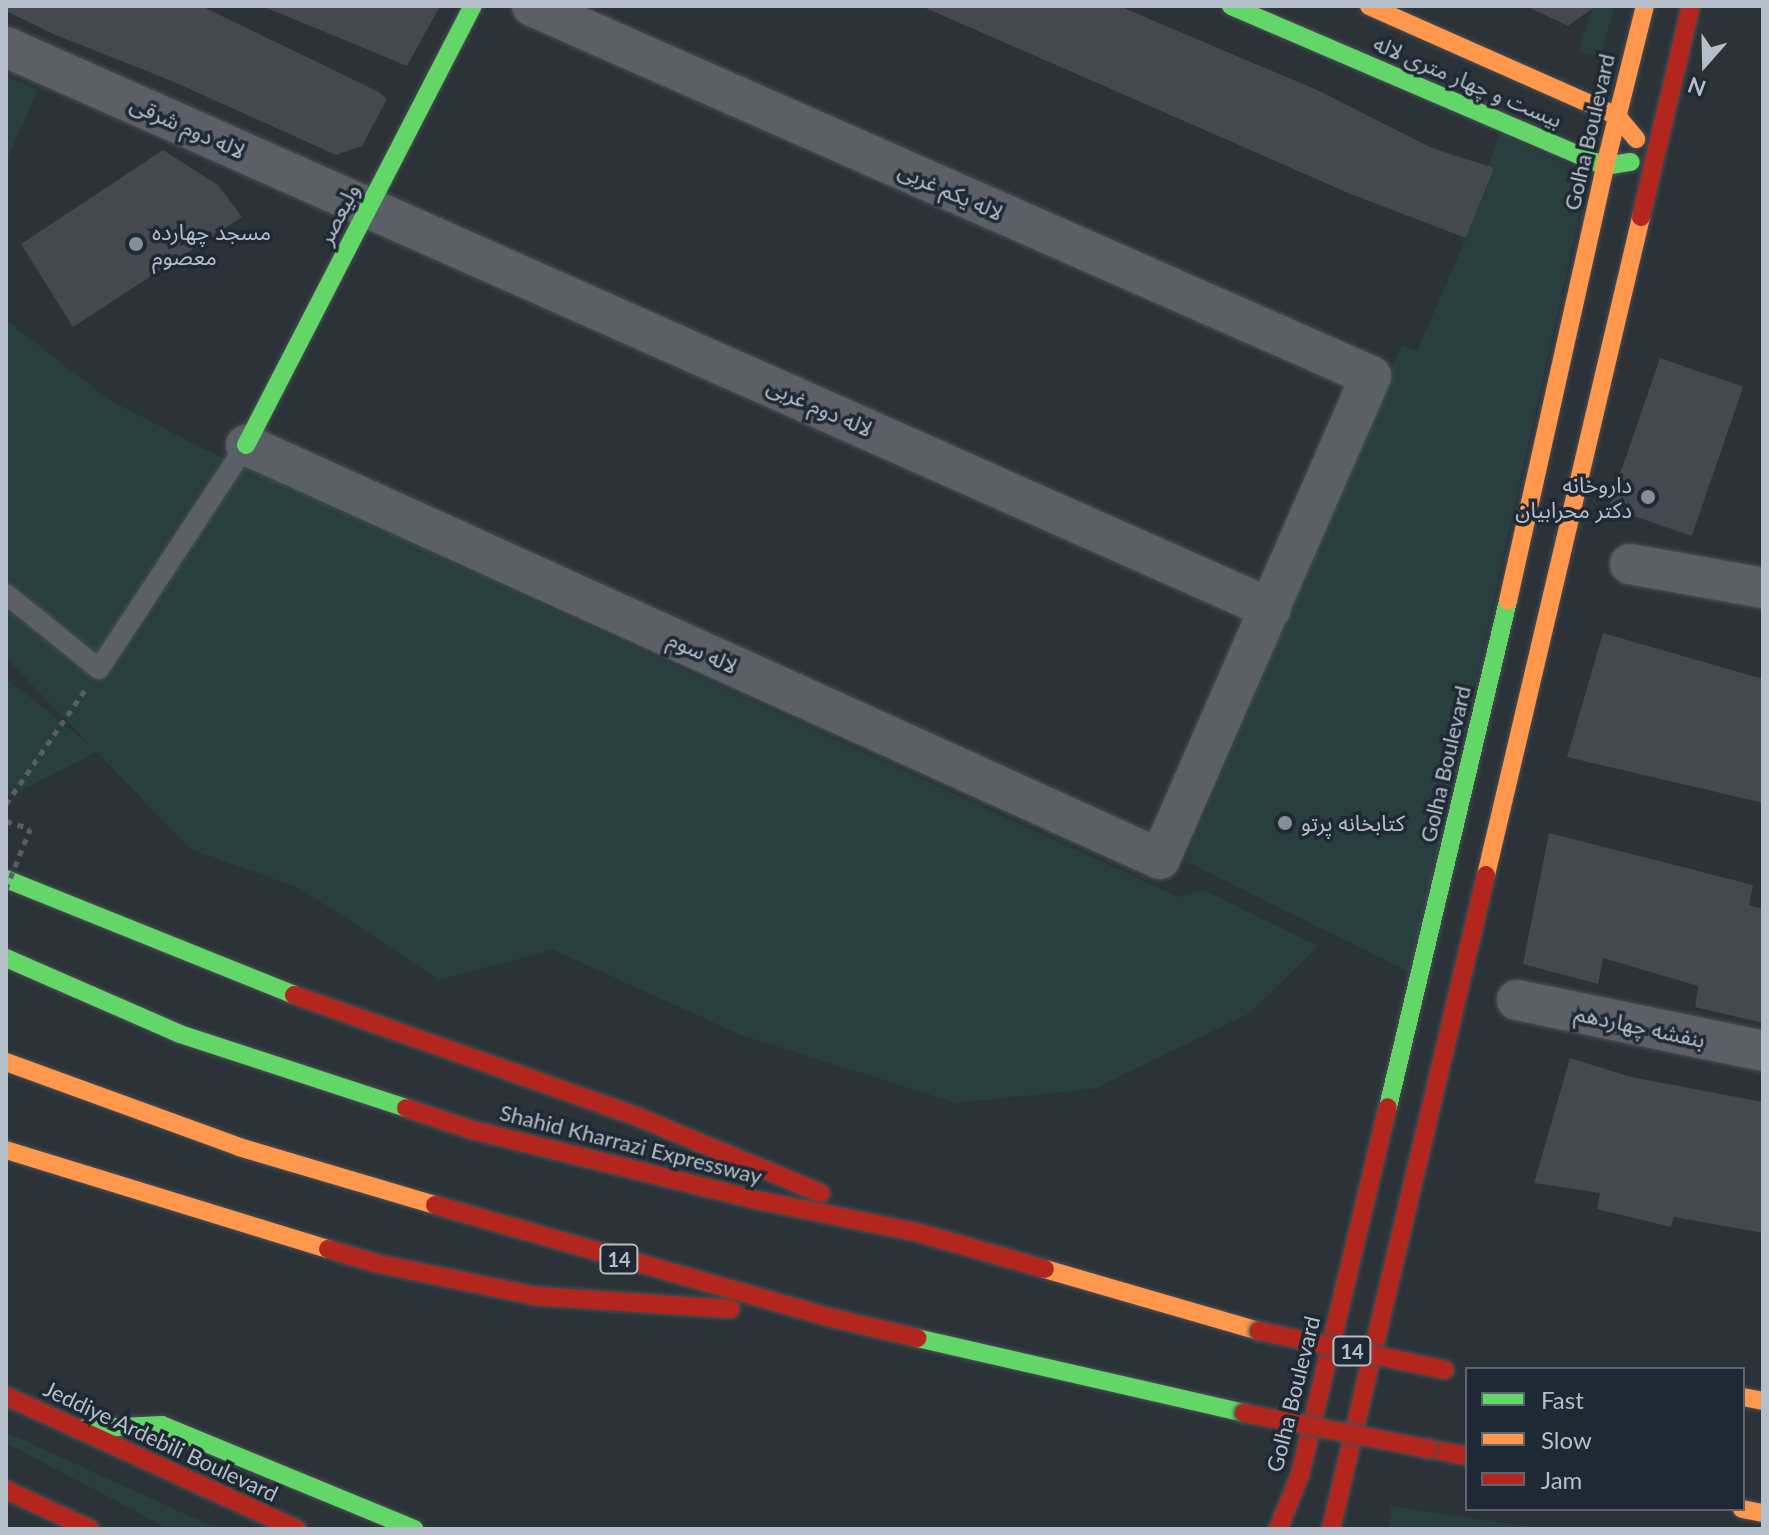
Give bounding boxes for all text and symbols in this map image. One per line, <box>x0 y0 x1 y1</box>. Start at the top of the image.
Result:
north arrow <box>1665 24 1745 104</box>
street label: بیست و چهار متری لاله <box>1370 29 1566 133</box>
street label: Golha Boulevard <box>1558 51 1620 213</box>
text: N <box>1684 71 1709 103</box>
street label: لاله دوم شرقی <box>127 90 249 164</box>
street label: لاله یکم غربی <box>895 156 1007 226</box>
street label: ولیعصر <box>312 179 364 249</box>
place label: مسجد چهارده معصوم <box>152 218 271 270</box>
marker: مسجد چهارده معصوم <box>127 235 145 253</box>
street label: لاله دوم غربی <box>763 372 877 442</box>
place label: داروخانه دکتر محرابیان <box>1515 471 1632 522</box>
marker: داروخانه دکتر محرابیان <box>1639 488 1657 506</box>
street label: لاله سوم <box>664 625 742 679</box>
street label: Golha Boulevard <box>1414 683 1476 845</box>
place label: كتابخانه پرتو <box>1301 810 1405 836</box>
marker: كتابخانه پرتو <box>1276 814 1294 832</box>
street label: بنفشه چهاردهم <box>1572 999 1708 1053</box>
street label: Shahid Kharrazi Expressway <box>497 1099 765 1189</box>
road number: 14 <box>599 1243 639 1275</box>
street label: Golha Boulevard <box>1261 1313 1325 1475</box>
road number: 14 <box>1332 1335 1372 1367</box>
legend <box>1465 1367 1745 1511</box>
street label: Jeddiye Ardebili Boulevard <box>39 1375 283 1507</box>
text: Fast <box>1541 1385 1584 1414</box>
text: Slow <box>1541 1425 1592 1454</box>
text: Jam <box>1541 1465 1582 1494</box>

